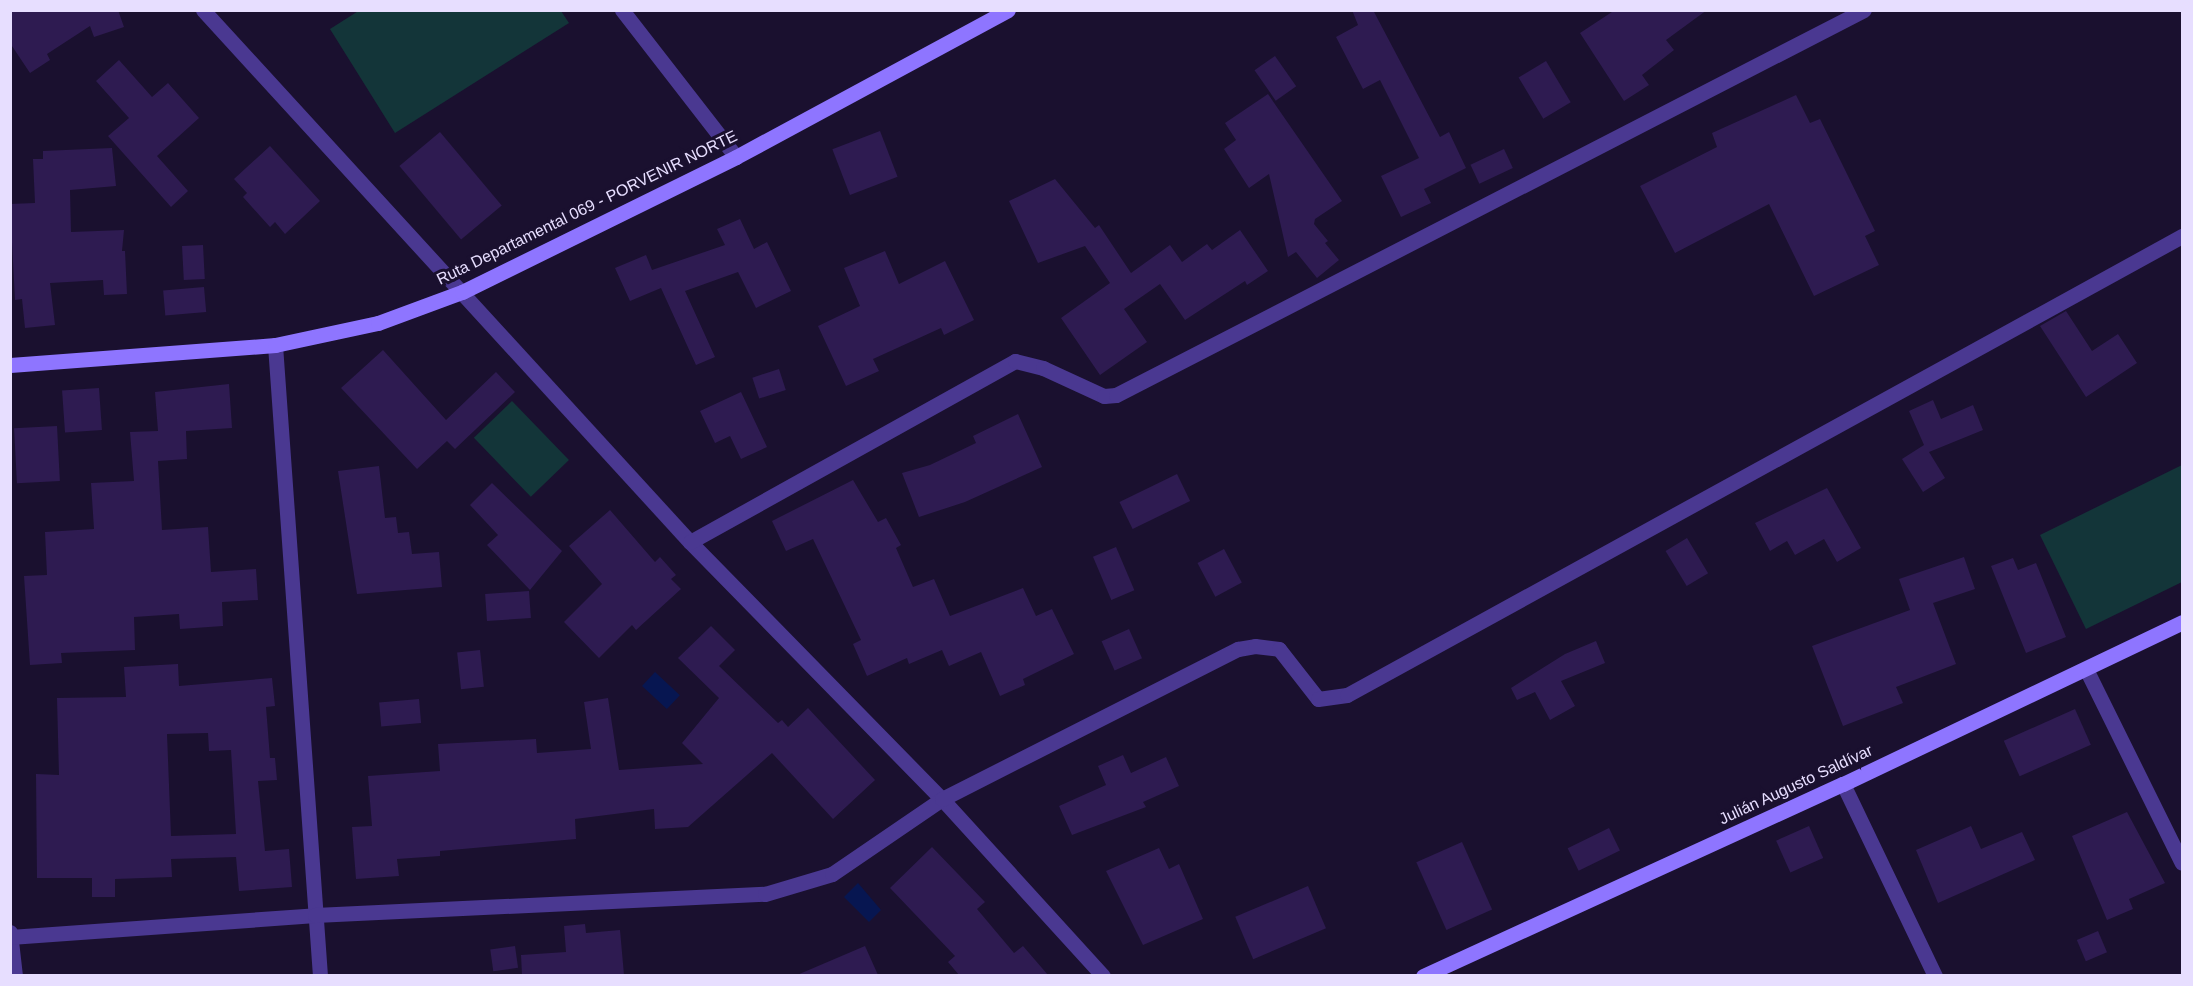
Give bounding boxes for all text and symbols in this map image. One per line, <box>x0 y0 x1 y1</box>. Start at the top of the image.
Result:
street label: Ruta Departamental 069 - PORVENIR NORTE <box>434 127 740 289</box>
street label: Julián Augusto Saldívar <box>1716 741 1876 829</box>

